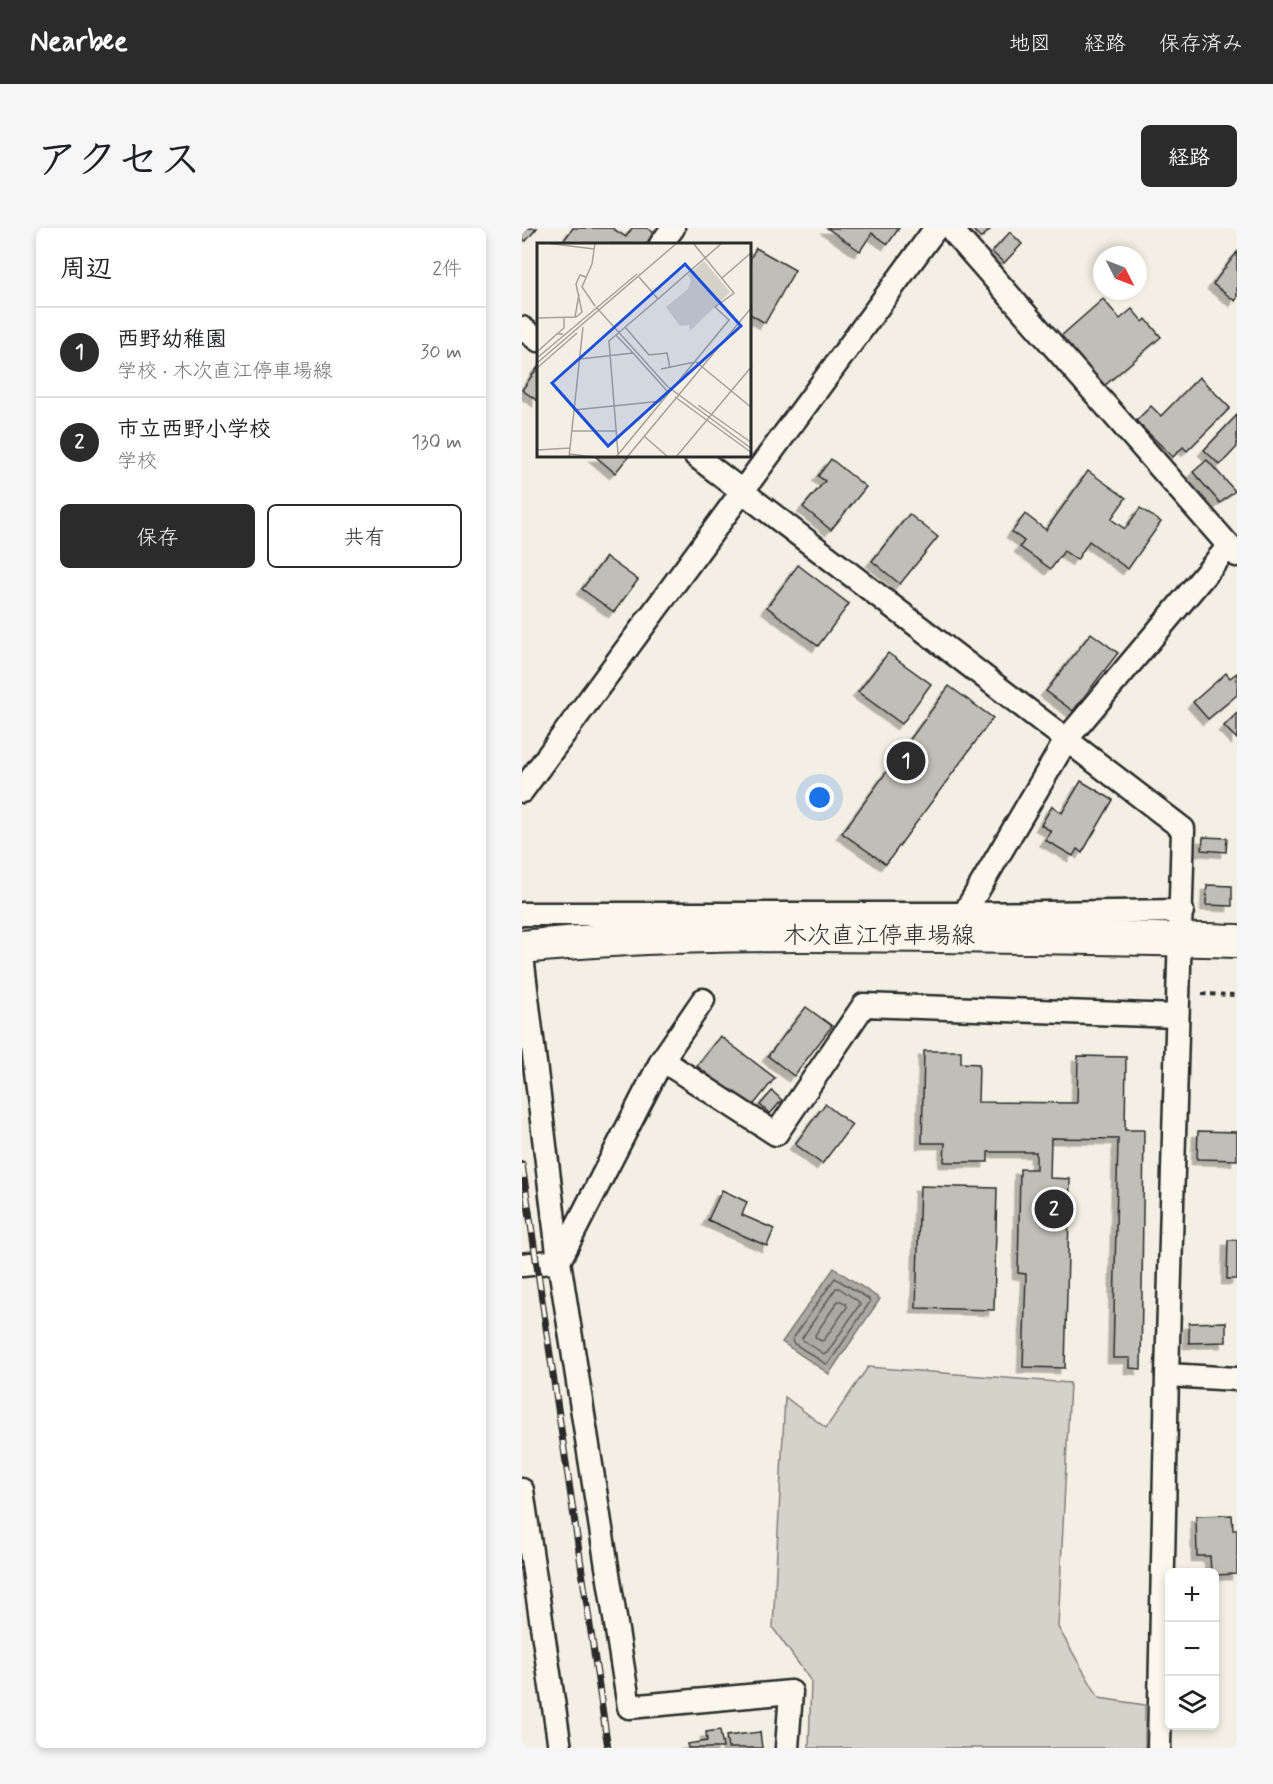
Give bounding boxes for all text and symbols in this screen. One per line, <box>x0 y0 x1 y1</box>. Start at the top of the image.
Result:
text: Nearbee <box>30 24 128 61</box>
text: 地図 <box>1009 30 1051 58</box>
text: 経路 <box>1084 30 1126 58</box>
text: 保存済み <box>1159 30 1243 58</box>
button: 経路 <box>1141 125 1237 187</box>
text: アクセス <box>36 134 201 189</box>
inset map <box>537 243 752 458</box>
north arrow <box>1093 246 1147 300</box>
text: 周辺 <box>60 253 112 287</box>
text: 2件 <box>432 256 462 283</box>
text: 西野幼稚園 <box>117 326 227 354</box>
text: 1 <box>75 339 84 366</box>
text: 30 m <box>420 339 462 366</box>
text: 学校 · 木次直江停車場線 <box>117 358 332 385</box>
text: 市立西野小学校 <box>117 416 271 444</box>
text: 2 <box>75 429 84 456</box>
text: 130 m <box>411 429 462 456</box>
text: 学校 <box>117 448 157 475</box>
button: 保存 <box>60 504 255 568</box>
button: 共有 <box>267 504 462 568</box>
pin: 1 <box>886 738 926 784</box>
your location <box>805 783 834 812</box>
street label: 木次直江停車場線 <box>783 921 975 952</box>
pin: 2 <box>1034 1186 1074 1232</box>
map controls <box>1165 1568 1219 1730</box>
button: + <box>1165 1568 1219 1622</box>
button: − <box>1165 1622 1219 1676</box>
button: layers <box>1165 1676 1219 1730</box>

